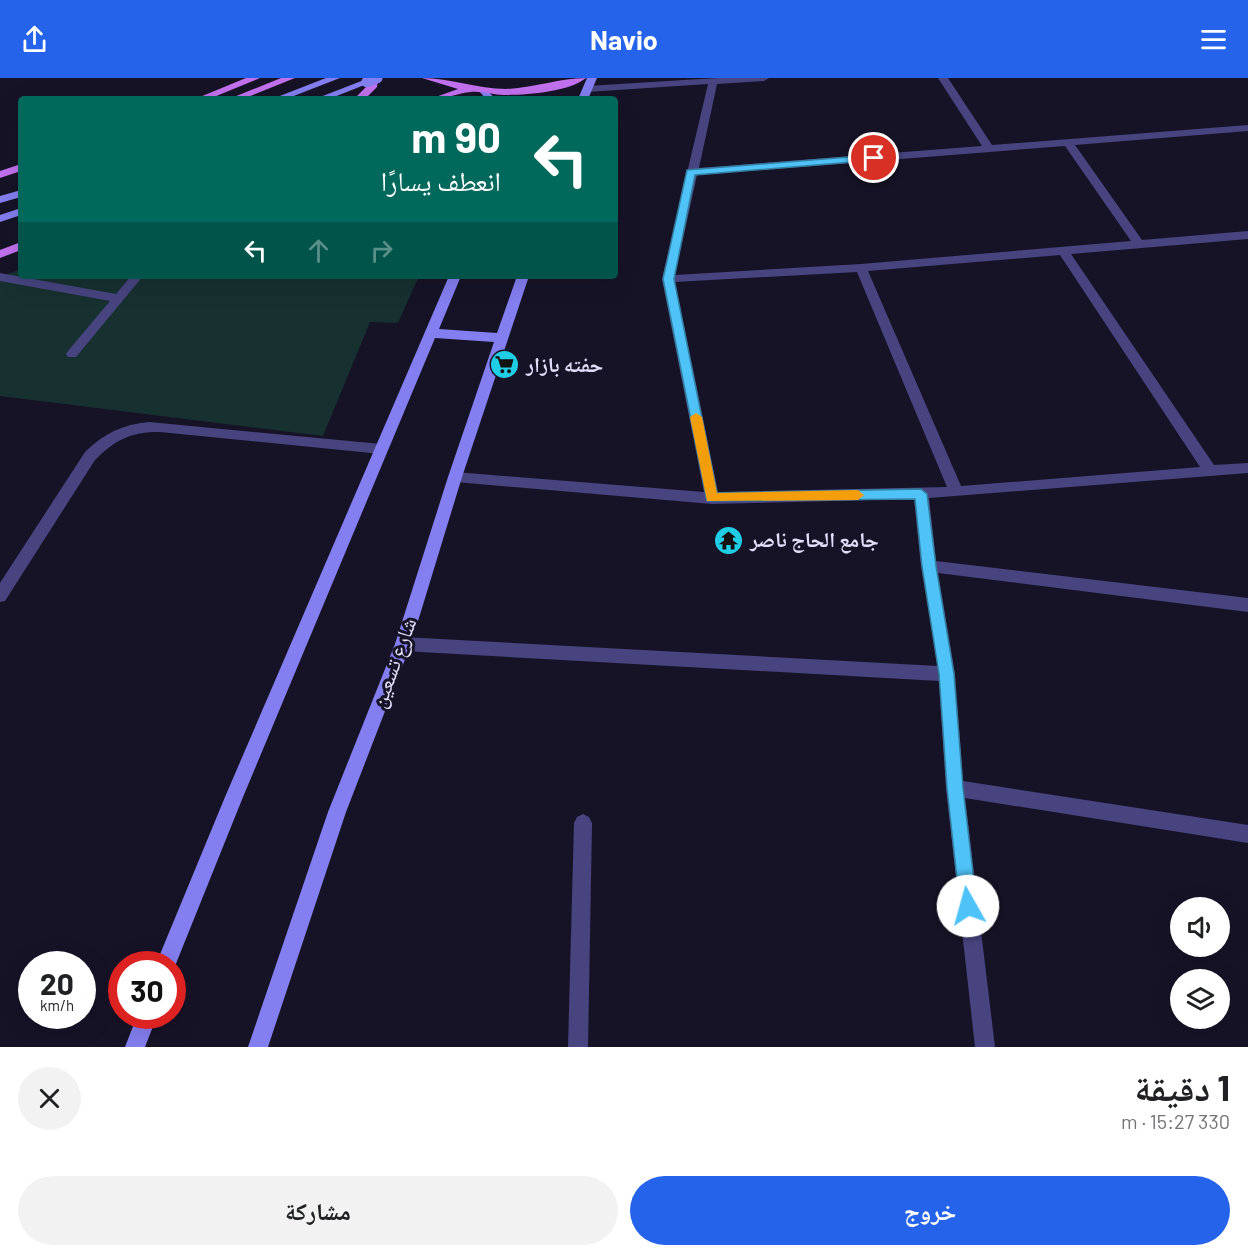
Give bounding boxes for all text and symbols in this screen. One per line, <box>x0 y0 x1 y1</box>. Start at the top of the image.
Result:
icon: share <box>18 23 51 56</box>
text: Navio <box>590 23 658 55</box>
icon: menu <box>1197 23 1230 56</box>
text: 90 m <box>411 111 501 161</box>
icon: left <box>522 120 600 198</box>
pin <box>848 132 899 183</box>
icon: arrive <box>857 141 890 174</box>
text: انعطف يسارًا <box>381 164 501 196</box>
icon: left <box>239 234 272 267</box>
icon: ahead <box>302 234 335 267</box>
icon: right <box>365 234 398 267</box>
supermarket icon: حفته بازار <box>489 349 521 381</box>
place label: حفته بازار <box>525 351 603 377</box>
temple icon: جامع الحاج ناصر <box>713 524 745 556</box>
place label: جامع الحاج ناصر <box>749 526 879 554</box>
street label: شارع تسعين <box>365 614 422 712</box>
position arrow <box>936 874 1000 938</box>
map controls <box>1170 897 1230 1029</box>
button: sound <box>1170 897 1230 957</box>
speed limit sign: 30 <box>108 951 186 1029</box>
text: 20 <box>40 965 74 1001</box>
button: layers <box>1170 969 1230 1029</box>
text: km/h <box>40 996 74 1014</box>
text: 1 دقيقة <box>1134 1065 1230 1108</box>
button: close <box>18 1067 81 1130</box>
text: 330 m · 15:27 <box>1121 1109 1230 1133</box>
button: مشاركة <box>18 1176 618 1245</box>
button: خروج <box>630 1176 1230 1245</box>

